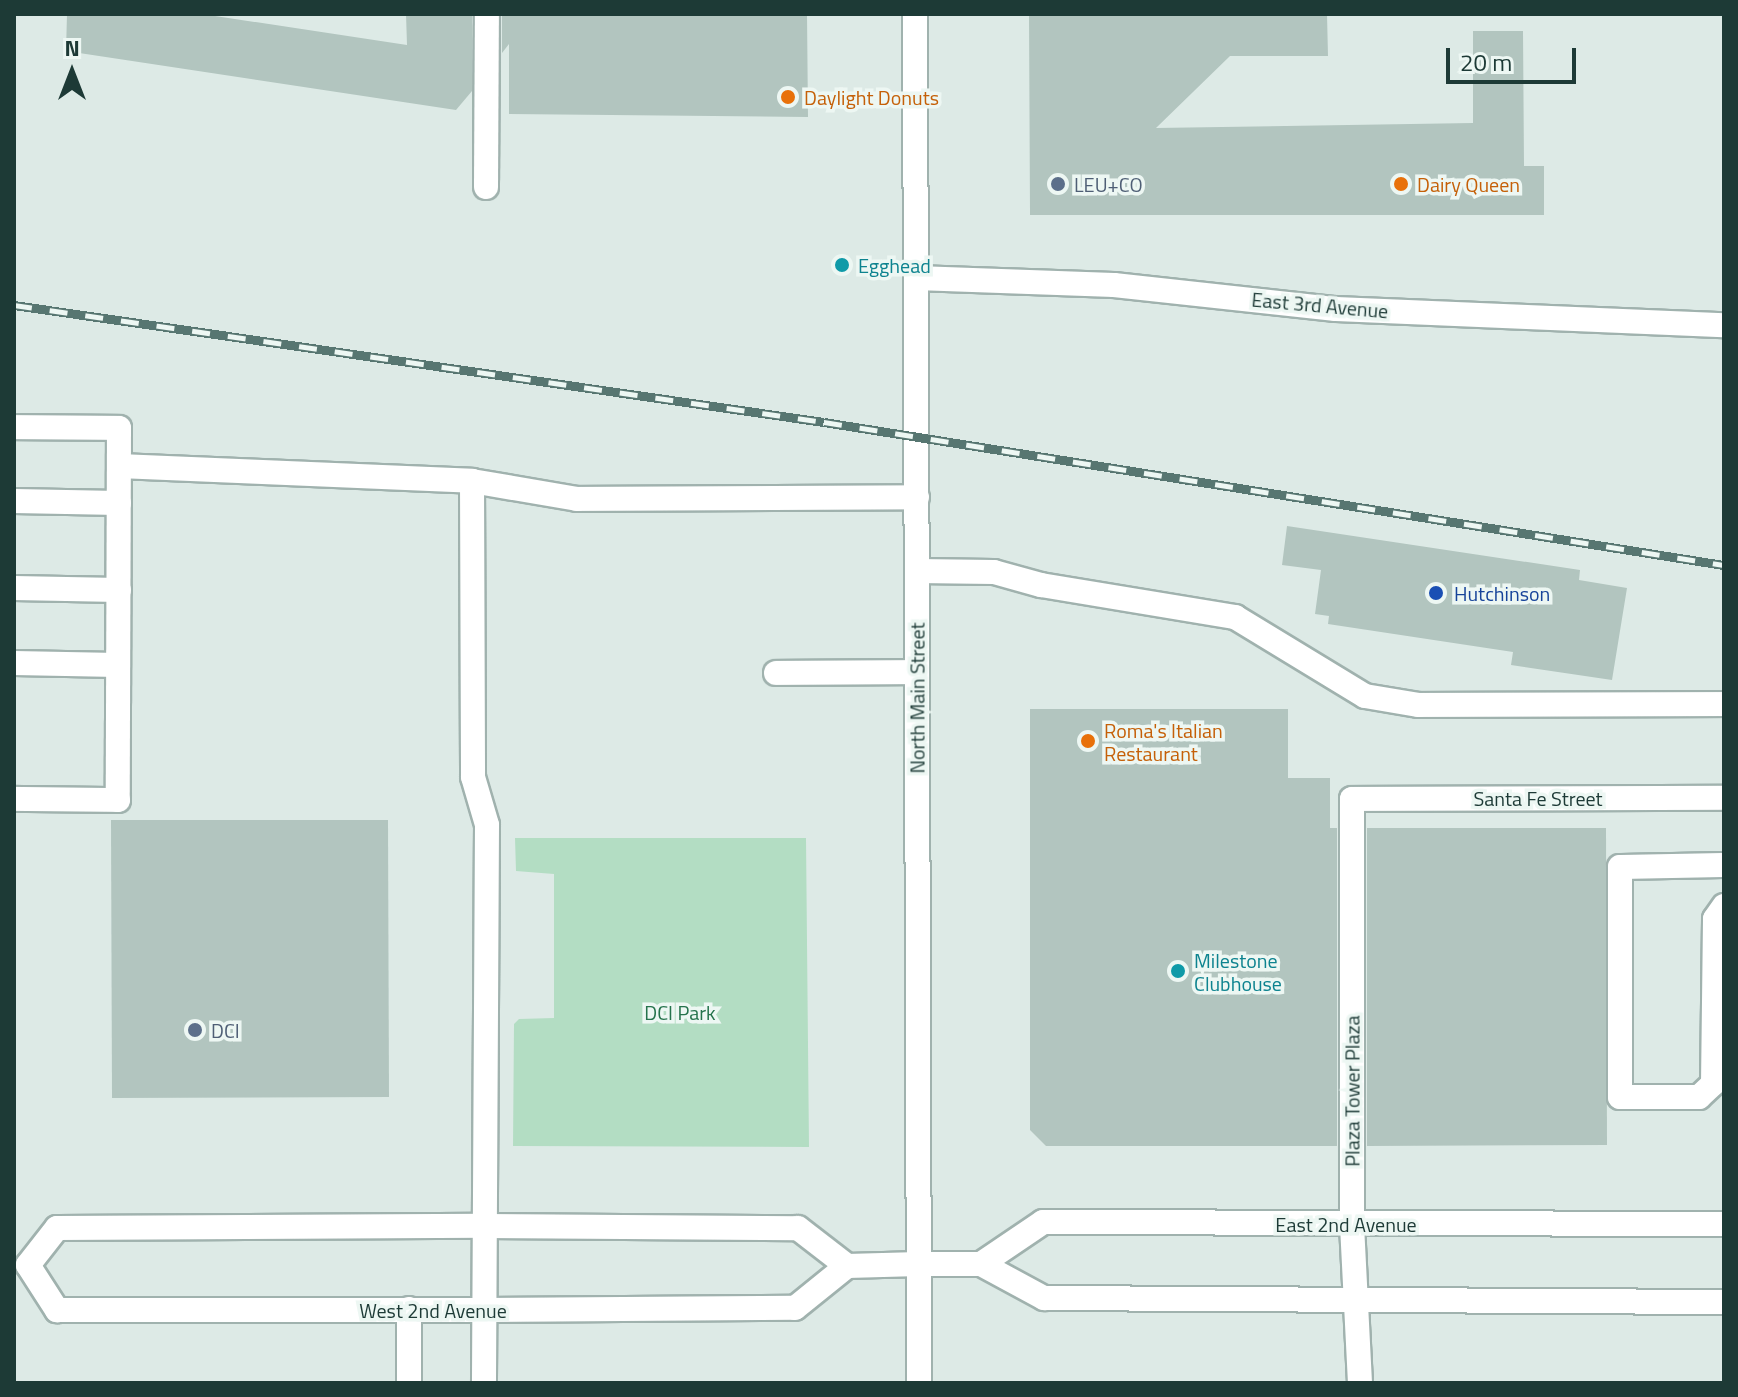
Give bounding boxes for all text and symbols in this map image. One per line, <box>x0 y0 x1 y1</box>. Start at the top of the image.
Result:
text: N <box>64 31 80 65</box>
north arrow <box>32 32 112 112</box>
scale bar <box>1450 32 1580 82</box>
text: 20 m <box>1460 44 1512 80</box>
place label: Daylight Donuts <box>804 85 939 109</box>
marker: Daylight Donuts <box>779 88 797 106</box>
place label: LEU+CO <box>1074 172 1143 196</box>
place label: Dairy Queen <box>1417 172 1520 196</box>
marker: LEU+CO <box>1049 175 1067 193</box>
marker: Dairy Queen <box>1392 175 1410 193</box>
place label: Egghead <box>858 253 931 277</box>
marker: Egghead <box>833 256 851 274</box>
street label: East 3rd Avenue <box>1251 287 1389 323</box>
place label: Hutchinson <box>1454 581 1550 605</box>
marker: Hutchinson <box>1425 582 1447 604</box>
street label: North Main Street <box>905 623 929 773</box>
place label: Roma's Italian Restaurant <box>1104 718 1223 765</box>
marker: Roma's Italian Restaurant <box>1079 732 1097 750</box>
street label: Santa Fe Street <box>1473 786 1603 810</box>
place label: Milestone Clubhouse <box>1194 948 1282 995</box>
marker: Milestone Clubhouse <box>1169 962 1187 980</box>
park label: DCI Park <box>644 1000 716 1024</box>
street label: Plaza Tower Plaza <box>1340 1015 1364 1167</box>
place label: DCI <box>211 1018 240 1042</box>
marker: DCI <box>186 1021 204 1039</box>
street label: East 2nd Avenue <box>1275 1212 1417 1236</box>
street label: West 2nd Avenue <box>359 1298 507 1322</box>

